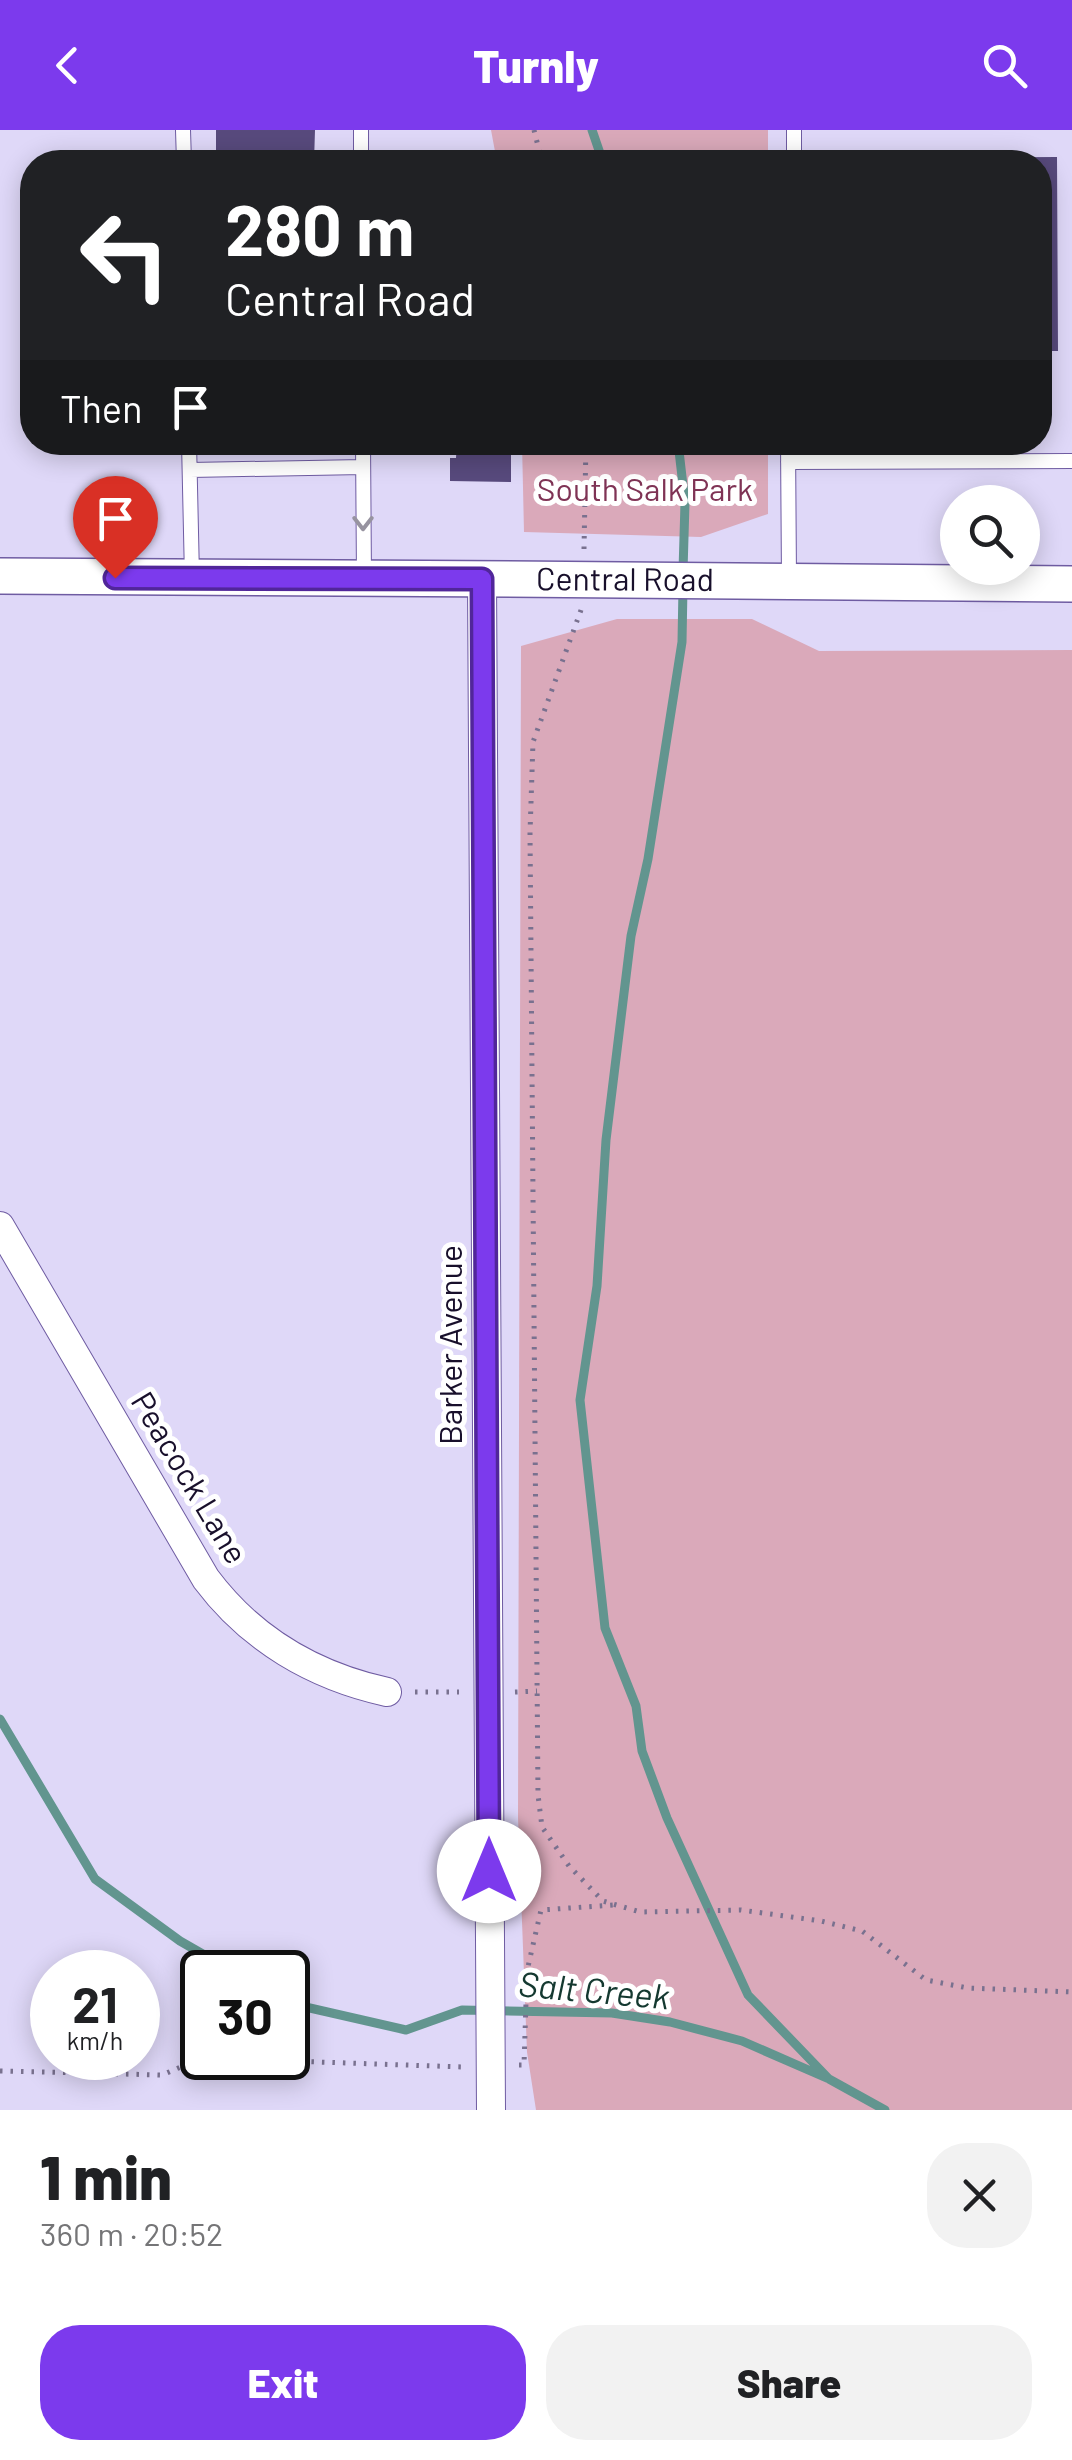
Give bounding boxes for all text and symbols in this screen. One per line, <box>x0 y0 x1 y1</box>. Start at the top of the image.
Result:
icon: back <box>40 38 95 93</box>
text: Turnly <box>473 38 599 92</box>
icon: search <box>977 38 1032 93</box>
text: 280 m <box>225 186 414 270</box>
icon: left <box>60 190 190 320</box>
text: Central Road <box>225 271 475 325</box>
icon: arrive <box>163 380 218 435</box>
text: Then <box>60 385 143 431</box>
park label: South Salk Park <box>537 469 753 507</box>
pin <box>73 476 158 579</box>
map controls <box>940 485 1040 585</box>
button: search <box>940 485 1040 585</box>
icon: arrive <box>88 491 143 546</box>
one-way arrow <box>352 516 374 531</box>
street label: Central Road <box>536 558 714 597</box>
street label: Barker Avenue <box>430 1245 468 1445</box>
street label: Peacock Lane <box>125 1384 257 1570</box>
position arrow <box>437 1819 541 1923</box>
speed limit sign: 30 <box>180 1950 310 2080</box>
water label: Salt Creek <box>517 1961 671 2017</box>
text: 21 <box>72 1973 118 2033</box>
text: km/h <box>67 2025 123 2055</box>
text: 1 min <box>40 2140 172 2212</box>
button: close <box>927 2143 1032 2248</box>
text: 360 m · 20:52 <box>40 2214 223 2252</box>
button: Exit <box>40 2325 526 2440</box>
button: Share <box>546 2325 1032 2440</box>

